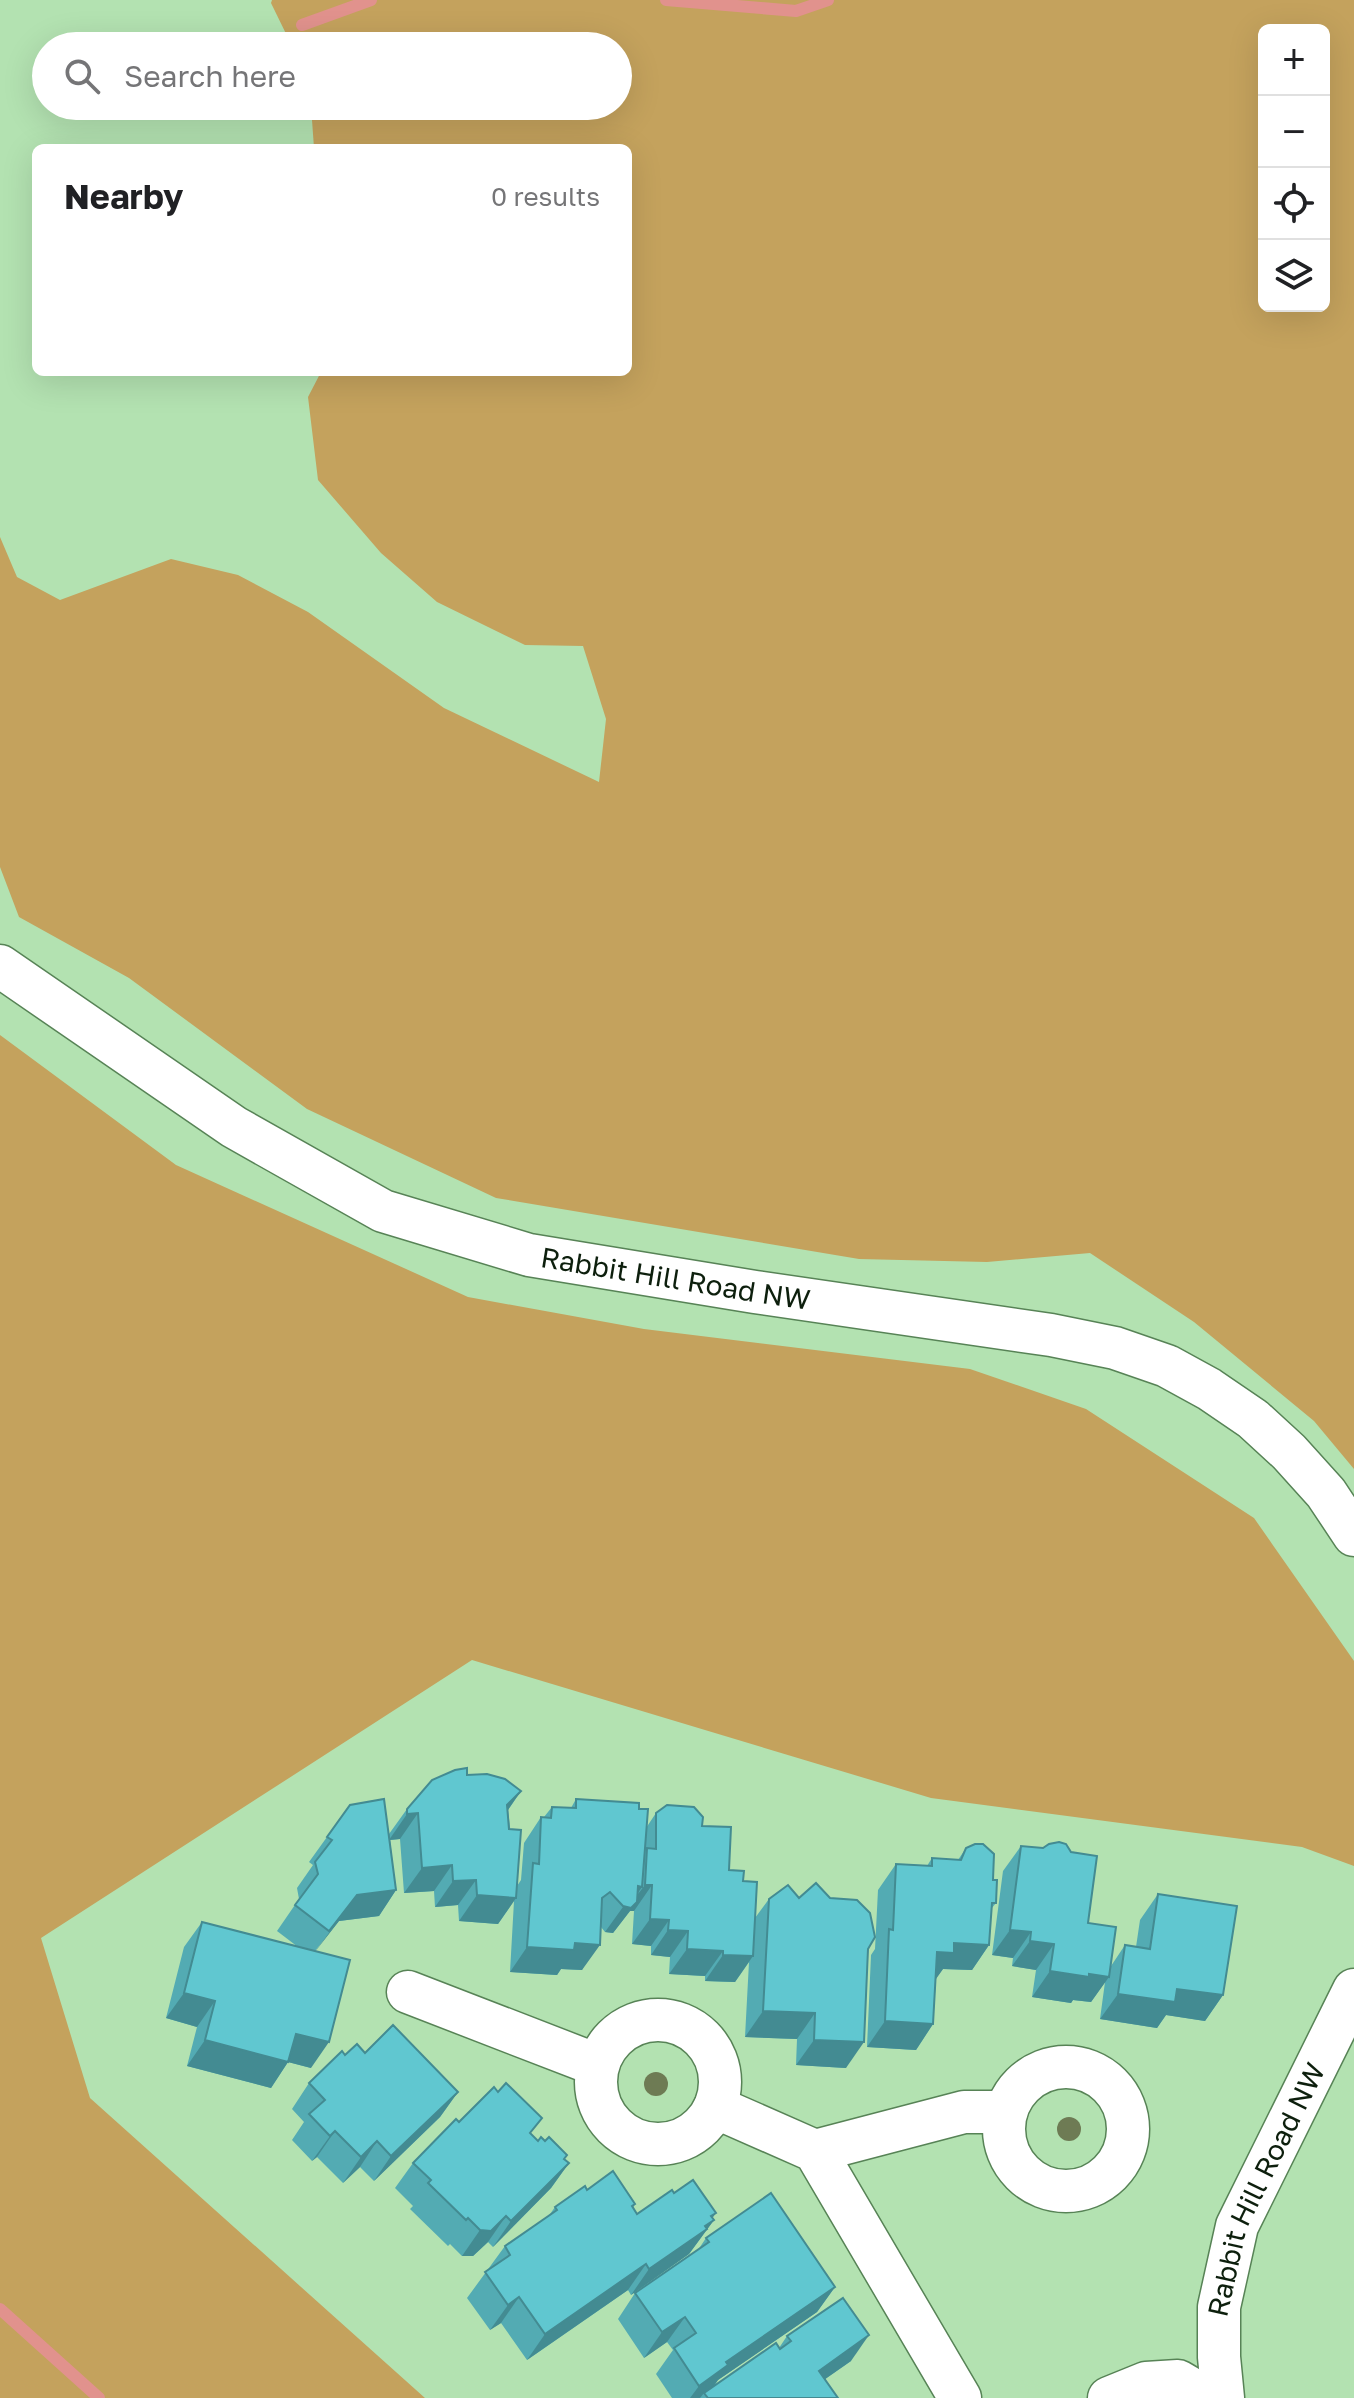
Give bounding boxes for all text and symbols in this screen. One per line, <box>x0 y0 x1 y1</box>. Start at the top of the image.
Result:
map controls <box>1258 24 1330 312</box>
button: + <box>1258 24 1330 96</box>
search box <box>32 32 632 120</box>
icon: search <box>60 54 104 98</box>
text: Search here <box>124 58 296 94</box>
button: − <box>1258 96 1330 168</box>
button: locate <box>1258 168 1330 240</box>
text: Nearby <box>64 176 184 216</box>
text: 0 results <box>491 181 600 212</box>
button: layers <box>1258 240 1330 312</box>
street label: Rabbit Hill Road NW <box>538 1240 813 1316</box>
street label: Rabbit Hill Road NW <box>1200 2057 1331 2320</box>

